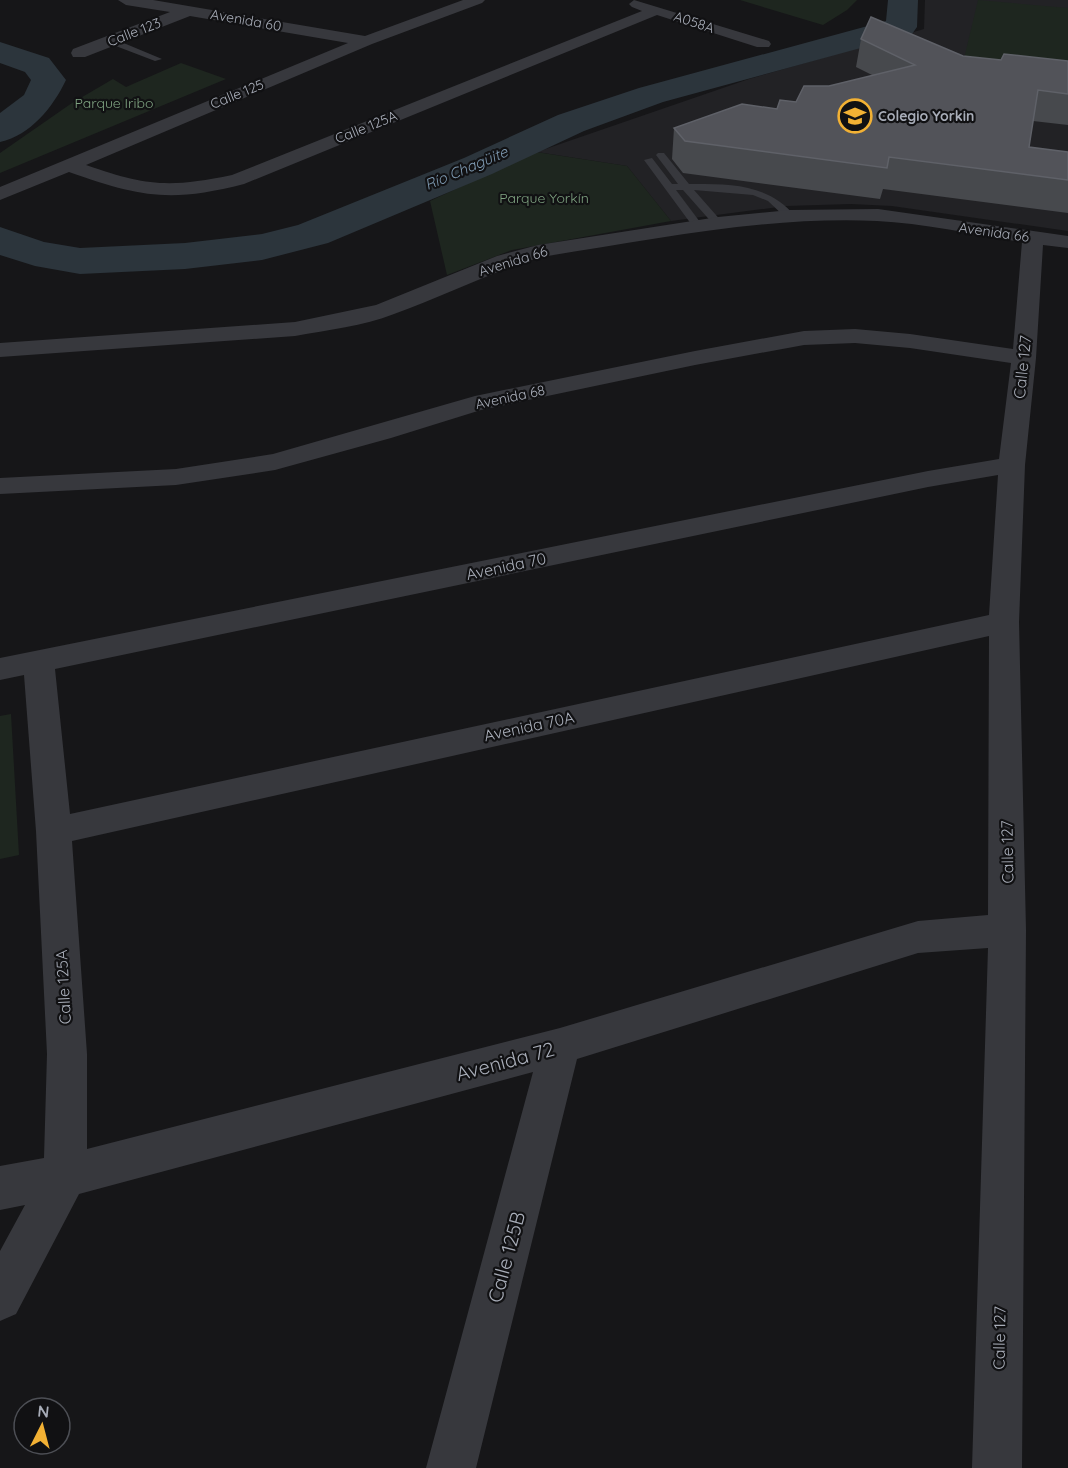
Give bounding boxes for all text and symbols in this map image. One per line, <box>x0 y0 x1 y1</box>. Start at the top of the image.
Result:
street label: Avenida 60 <box>209 5 283 35</box>
street label: A058A <box>671 7 717 37</box>
street label: Calle 123 <box>105 14 163 50</box>
street label: Calle 125 <box>208 75 266 113</box>
park label: Parque Iribo <box>75 94 153 112</box>
school or university icon: Colegio Yorkin <box>837 98 873 134</box>
street label: Calle 125A <box>332 106 400 148</box>
place label: Colegio Yorkin <box>878 107 974 125</box>
water label: Río Chagüite <box>422 142 511 194</box>
park label: Parque Yorkín <box>499 189 589 207</box>
street label: Avenida 66 <box>958 218 1031 246</box>
street label: Avenida 66 <box>476 242 550 280</box>
street label: Calle 127 <box>1009 334 1035 400</box>
street label: Avenida 68 <box>473 381 547 413</box>
street label: Avenida 70 <box>464 548 548 584</box>
street label: Avenida 70A <box>482 707 576 745</box>
street label: Calle 127 <box>996 820 1018 884</box>
street label: Calle 125A <box>51 949 75 1025</box>
street label: Avenida 72 <box>453 1036 557 1086</box>
street label: Calle 125B <box>482 1209 530 1305</box>
street label: Calle 127 <box>988 1306 1010 1370</box>
north arrow <box>12 1396 72 1456</box>
text: N <box>37 1401 50 1422</box>

